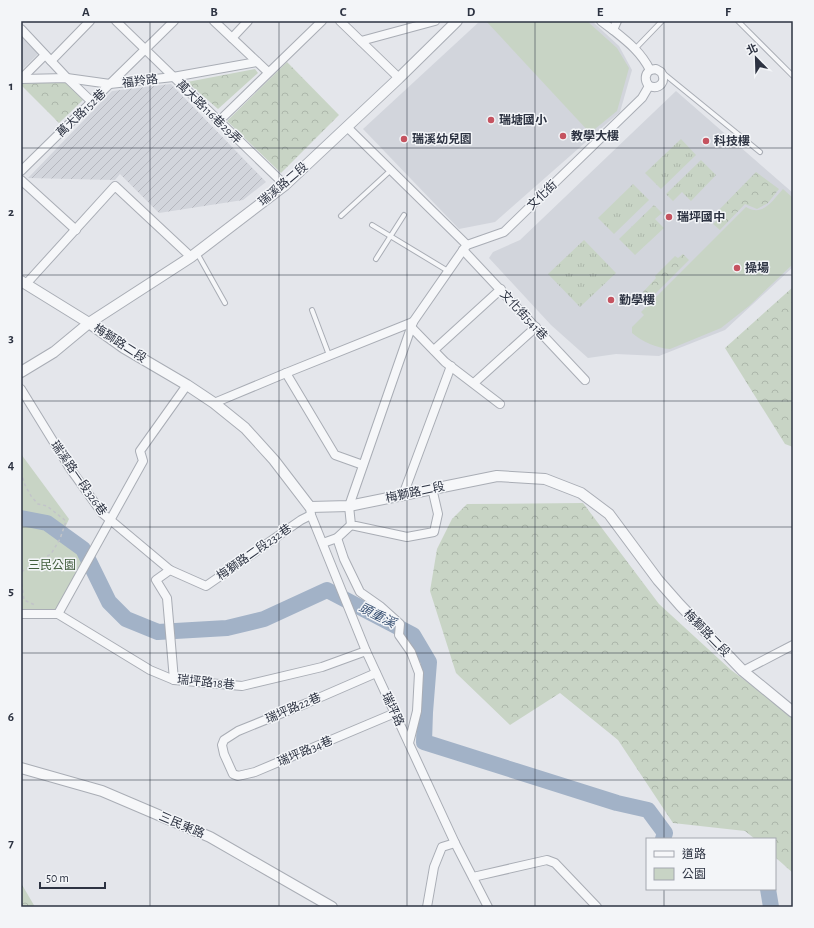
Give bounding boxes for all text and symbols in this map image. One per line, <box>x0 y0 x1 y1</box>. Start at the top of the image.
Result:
text: A <box>82 6 90 19</box>
text: B <box>210 6 218 19</box>
text: C <box>340 6 347 19</box>
text: D <box>467 6 476 19</box>
text: E <box>597 6 604 19</box>
text: F <box>725 6 732 19</box>
north arrow <box>736 38 776 78</box>
text: 北 <box>745 42 759 56</box>
street label: 福羚路 <box>121 72 159 89</box>
street label: 萬大路116巷29弄 <box>174 77 244 146</box>
text: 1 <box>9 80 13 93</box>
street label: 萬大路152巷 <box>54 86 108 139</box>
place label: 瑞塘國小 <box>499 113 547 126</box>
marker: 瑞塘國小 <box>486 115 496 125</box>
place label: 教學大樓 <box>571 129 619 142</box>
marker: 教學大樓 <box>558 131 568 141</box>
place label: 瑞溪幼兒園 <box>412 132 472 145</box>
marker: 瑞溪幼兒園 <box>399 134 409 144</box>
place label: 科技樓 <box>714 134 750 147</box>
marker: 科技樓 <box>701 136 711 146</box>
street label: 瑞溪路二段 <box>256 159 310 208</box>
street label: 文化街 <box>524 177 559 212</box>
text: 2 <box>8 206 14 219</box>
place label: 瑞坪國中 <box>677 211 725 223</box>
marker: 瑞坪國中 <box>664 212 674 222</box>
place label: 操場 <box>745 262 769 274</box>
marker: 操場 <box>732 263 742 273</box>
street label: 文化街541巷 <box>498 287 551 342</box>
place label: 勤學樓 <box>619 293 655 306</box>
marker: 勤學樓 <box>606 295 616 305</box>
street label: 梅獅路二段 <box>92 321 149 364</box>
text: 3 <box>8 332 14 345</box>
street label: 瑞溪路一段326巷 <box>49 438 110 518</box>
text: 4 <box>8 459 15 472</box>
street label: 梅獅路二段 <box>384 479 446 504</box>
street label: 梅獅路二段232巷 <box>214 521 293 582</box>
park label: 三民公園 <box>28 559 76 571</box>
text: 5 <box>8 585 14 598</box>
water label: 頭重溪 <box>357 600 400 632</box>
street label: 梅獅路二段 <box>682 607 733 659</box>
street label: 瑞坪路18巷 <box>177 672 235 691</box>
street label: 瑞坪路22巷 <box>263 690 322 725</box>
street label: 瑞坪路 <box>380 690 407 728</box>
text: 6 <box>8 711 14 724</box>
street label: 瑞坪路34巷 <box>275 733 334 768</box>
street label: 三民東路 <box>158 809 207 840</box>
text: 7 <box>8 837 14 850</box>
legend <box>646 838 776 890</box>
text: 道路 <box>682 847 706 860</box>
scale bar <box>40 864 105 890</box>
text: 公園 <box>682 868 706 880</box>
text: 50 m <box>46 872 69 884</box>

